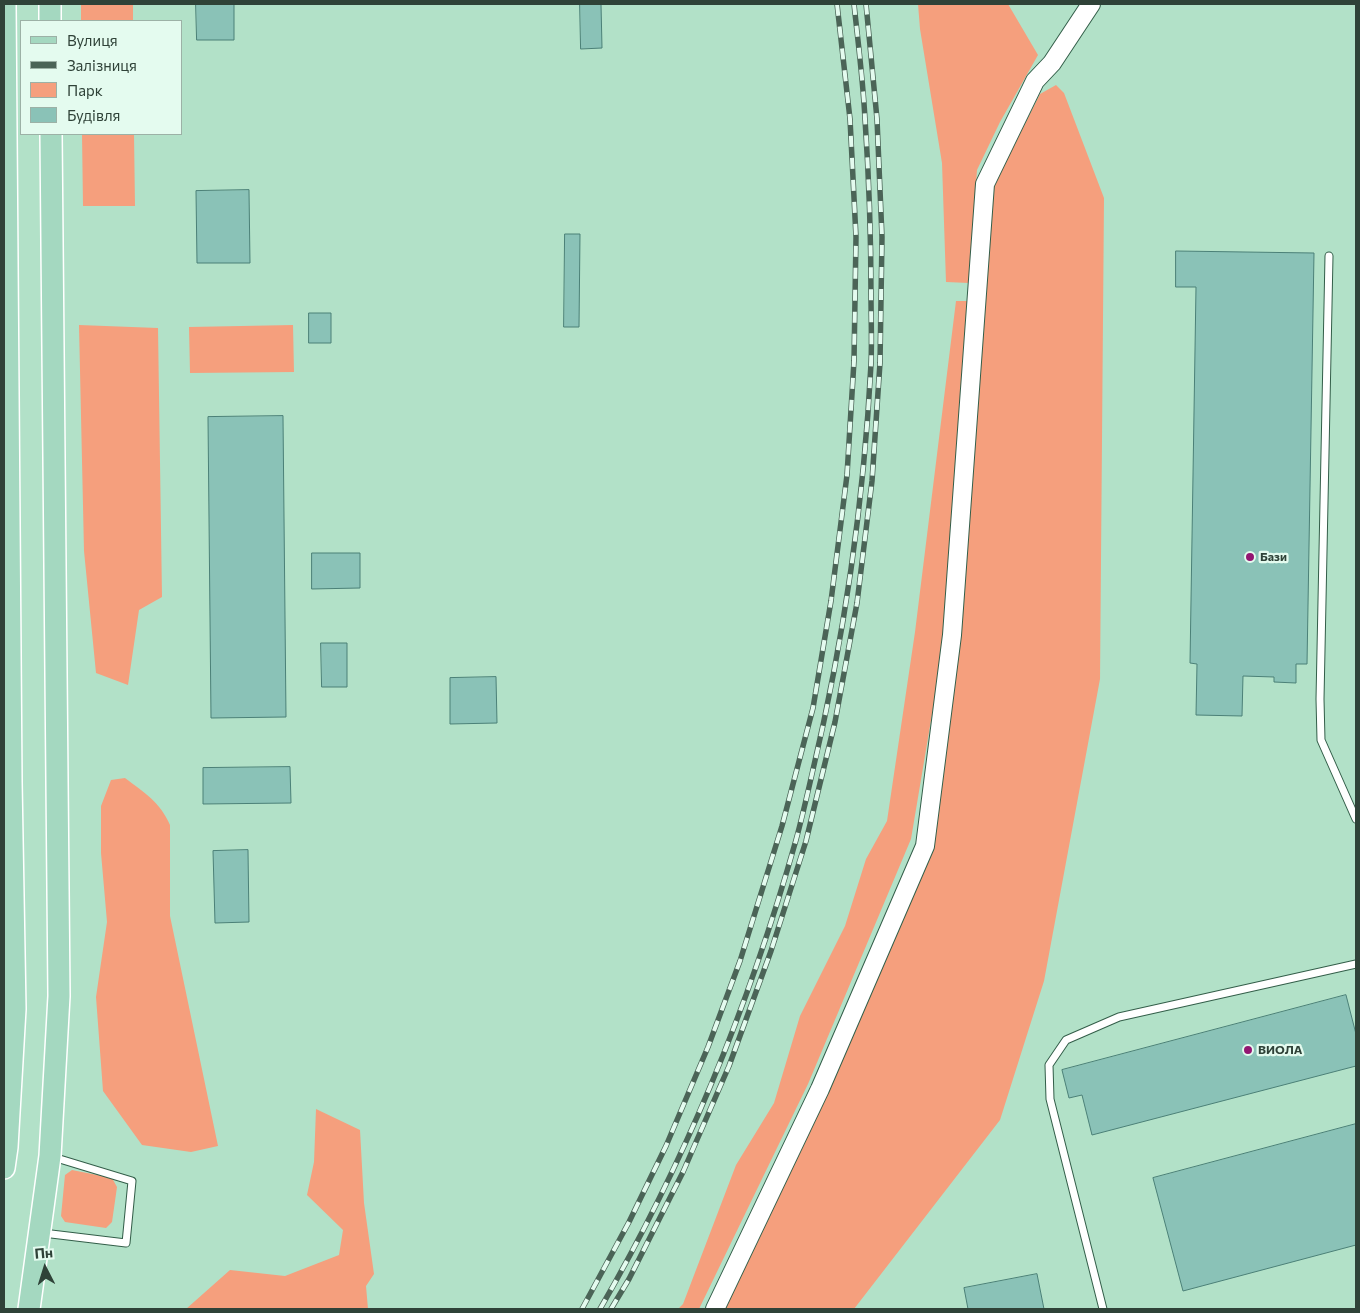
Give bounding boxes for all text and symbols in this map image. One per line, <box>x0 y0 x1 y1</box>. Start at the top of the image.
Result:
legend <box>20 20 182 135</box>
text: Вулиця <box>67 31 118 49</box>
text: Залізниця <box>67 56 137 74</box>
text: Парк <box>67 81 103 99</box>
text: Будівля <box>67 106 120 124</box>
place label: Бази <box>1260 550 1287 564</box>
marker: Бази <box>1244 551 1256 563</box>
place label: ВИОЛА <box>1258 1043 1302 1057</box>
marker: ВИОЛА <box>1242 1044 1254 1056</box>
north arrow <box>20 1243 70 1293</box>
text: Пн <box>34 1243 54 1262</box>

